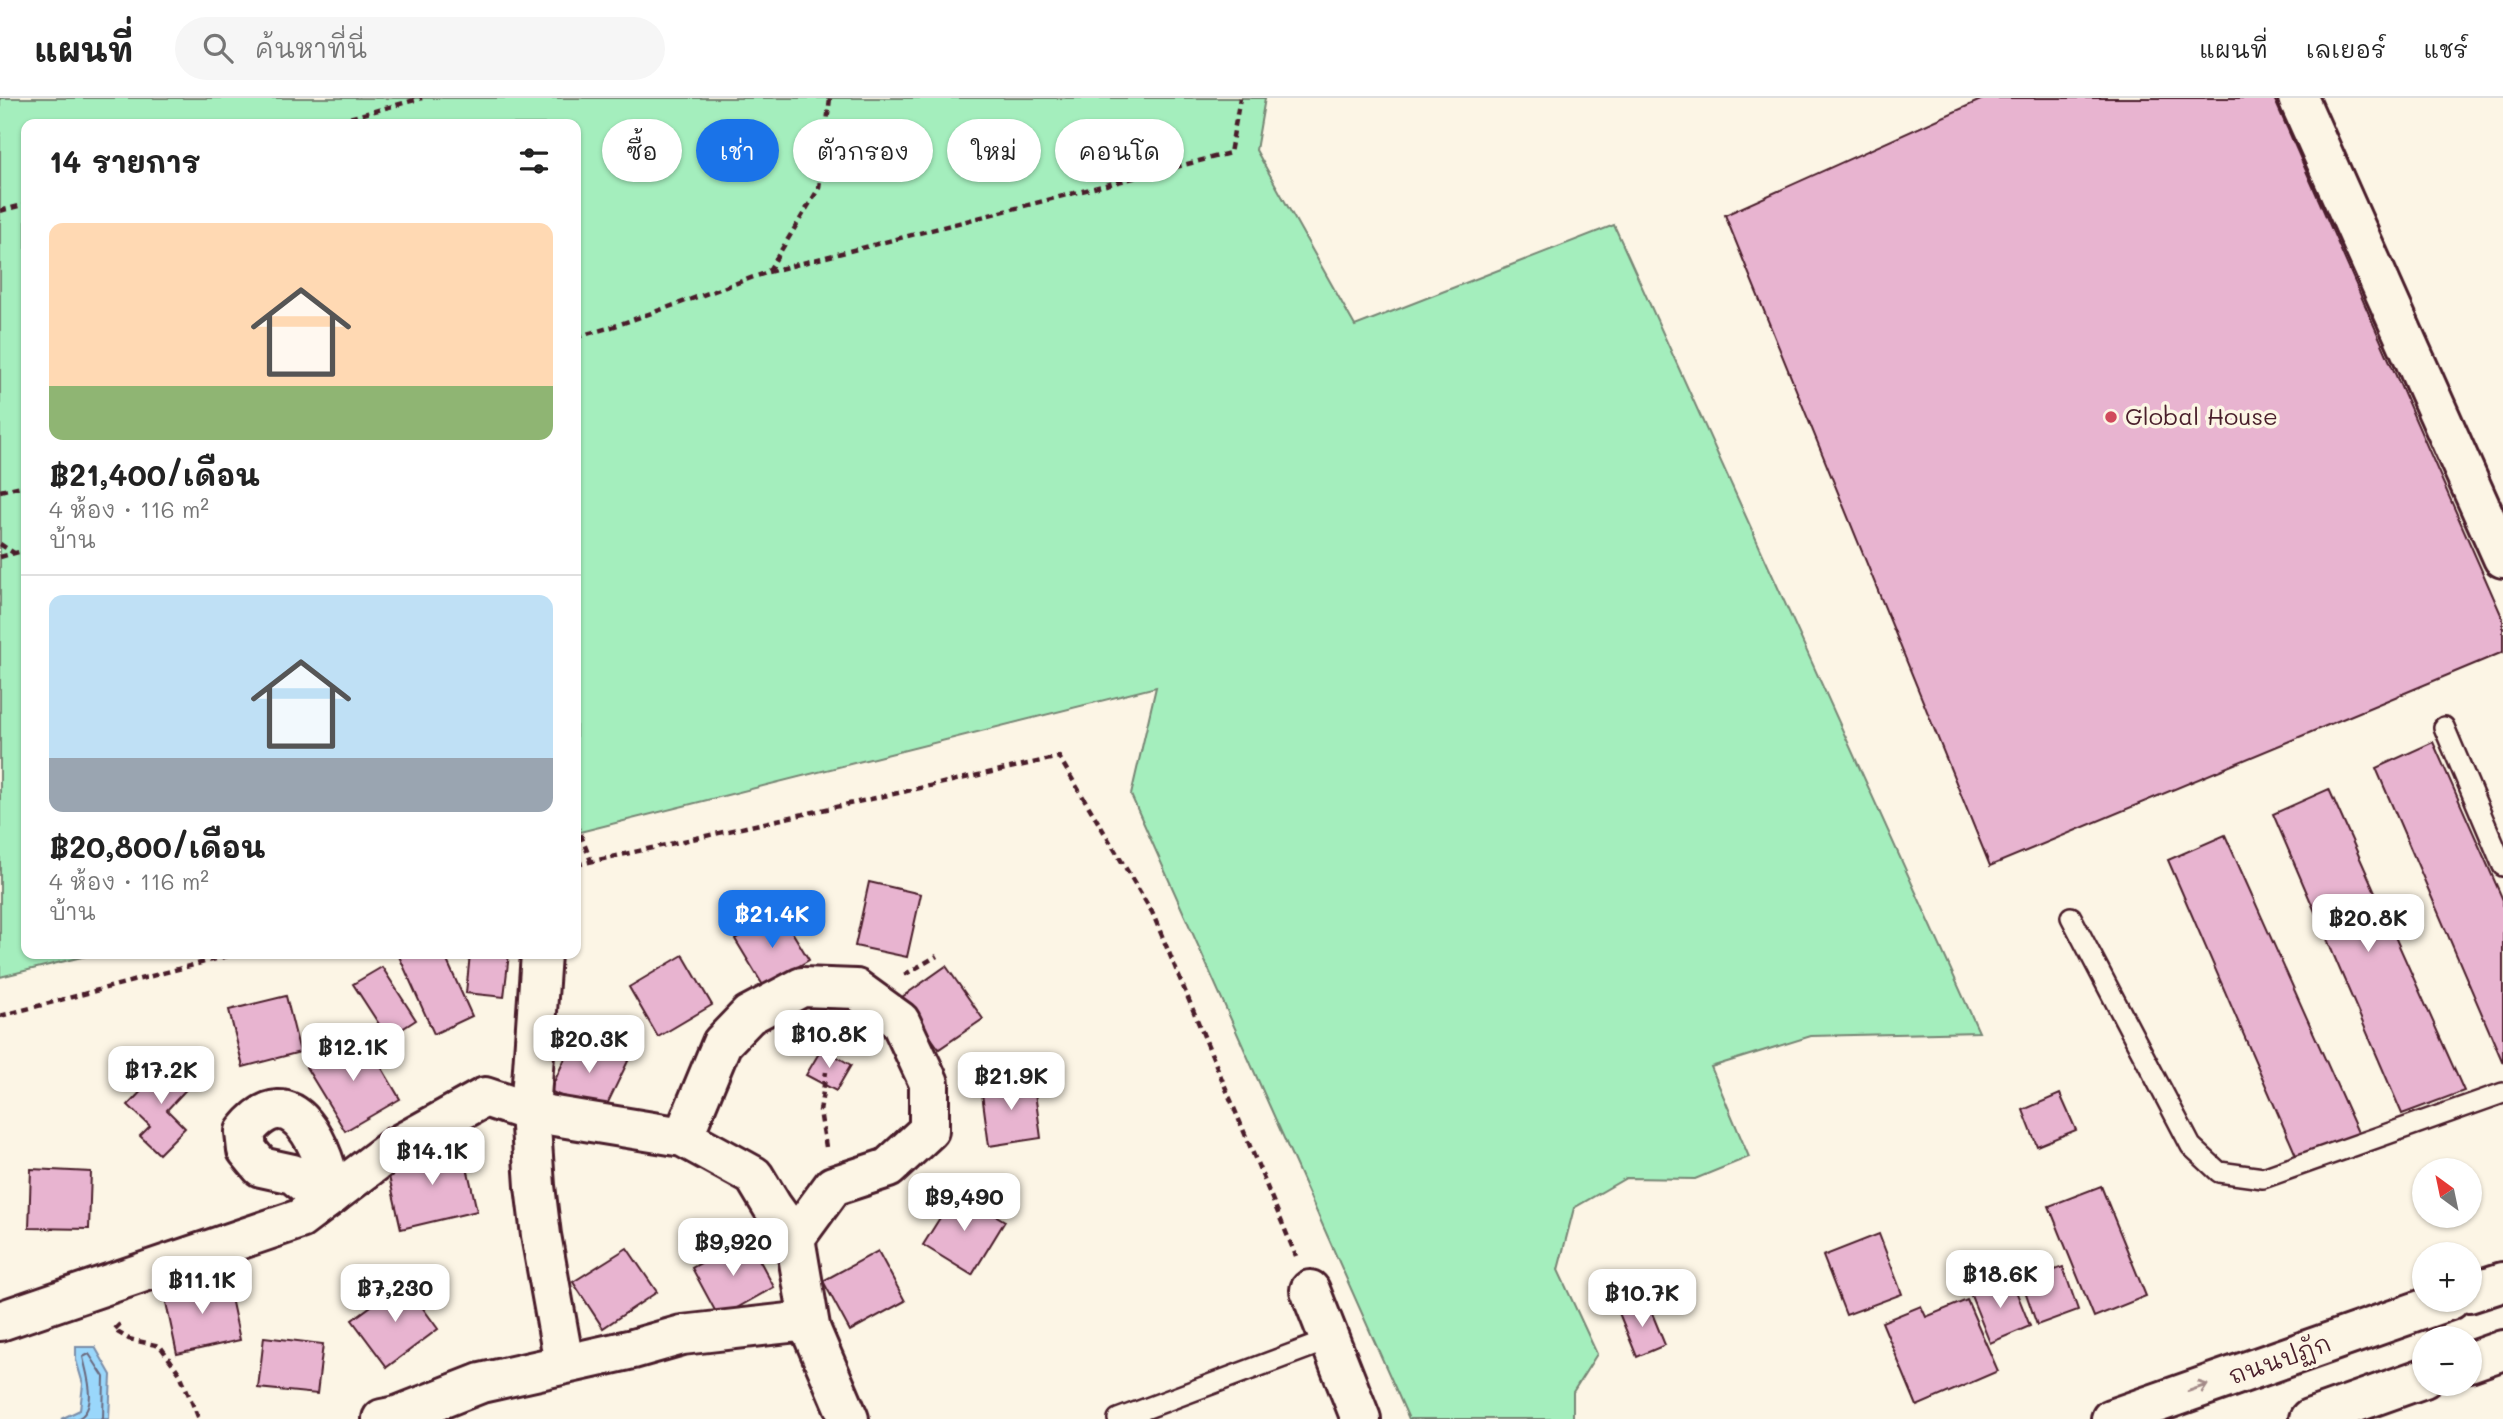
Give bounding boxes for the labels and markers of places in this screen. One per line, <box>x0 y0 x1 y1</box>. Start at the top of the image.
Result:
place label: Global House <box>2125 400 2278 431</box>
marker: Global House <box>2103 409 2119 425</box>
pin: ฿21.4K <box>715 890 829 950</box>
pin: ฿20.8K <box>2311 894 2425 954</box>
pin: ฿10.8K <box>772 1010 886 1070</box>
pin: ฿20.3K <box>532 1016 646 1075</box>
pin: ฿12.1K <box>296 1024 410 1083</box>
pin: ฿17.2K <box>104 1046 218 1106</box>
pin: ฿21.9K <box>954 1052 1068 1112</box>
pin: ฿14.1K <box>375 1128 489 1187</box>
pin: ฿9,490 <box>907 1174 1021 1233</box>
pin: ฿9,920 <box>676 1218 790 1278</box>
pin: ฿18.6K <box>1943 1250 2057 1310</box>
pin: ฿11.1K <box>145 1256 259 1316</box>
pin: ฿7,230 <box>338 1264 452 1324</box>
pin: ฿10.7K <box>1585 1270 1699 1329</box>

